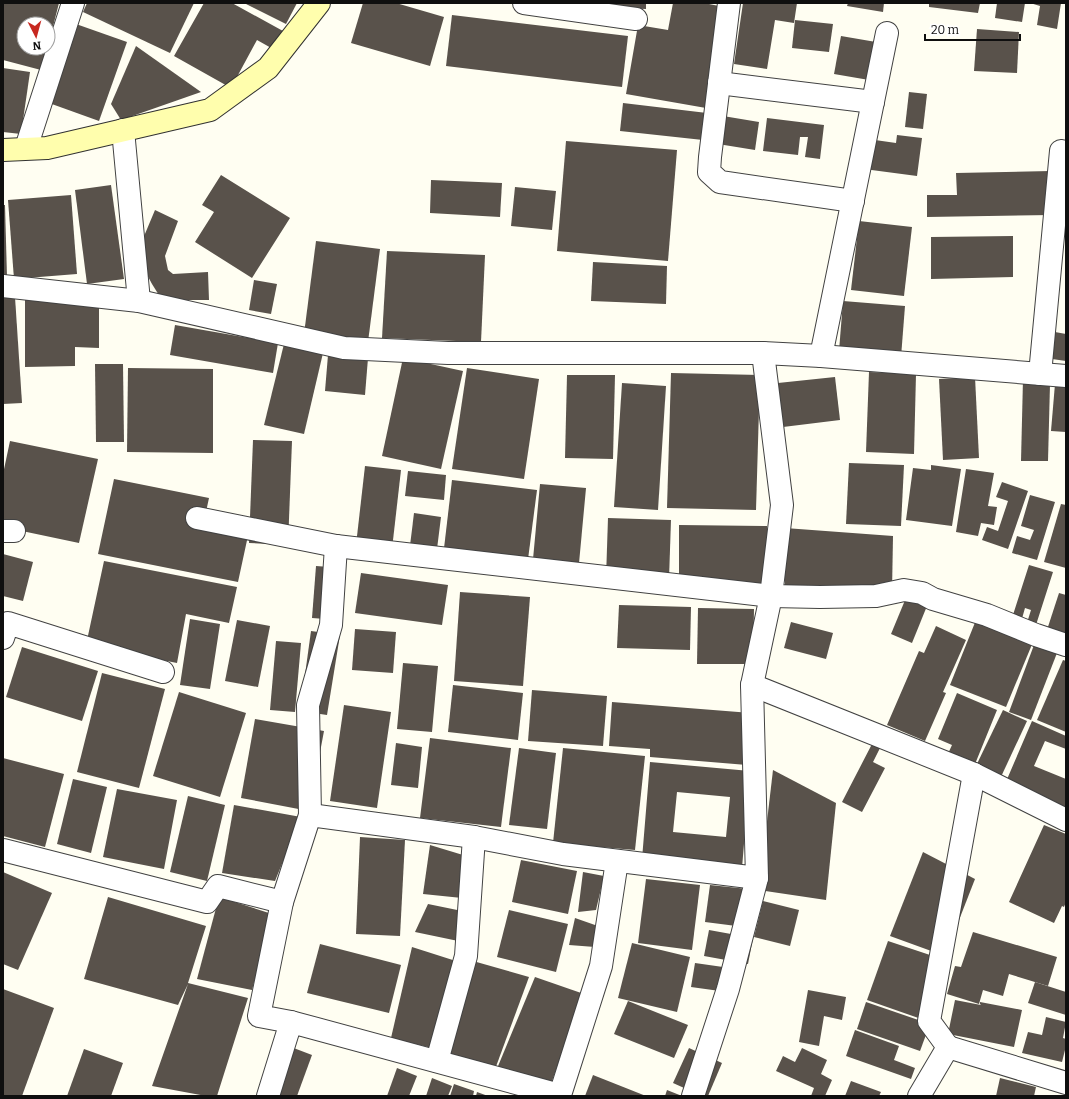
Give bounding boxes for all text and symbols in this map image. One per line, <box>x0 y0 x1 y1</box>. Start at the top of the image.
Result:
north arrow <box>16 16 56 56</box>
scale bar <box>925 16 1020 42</box>
text: 20 m <box>931 23 960 37</box>
text: N <box>32 39 42 52</box>

